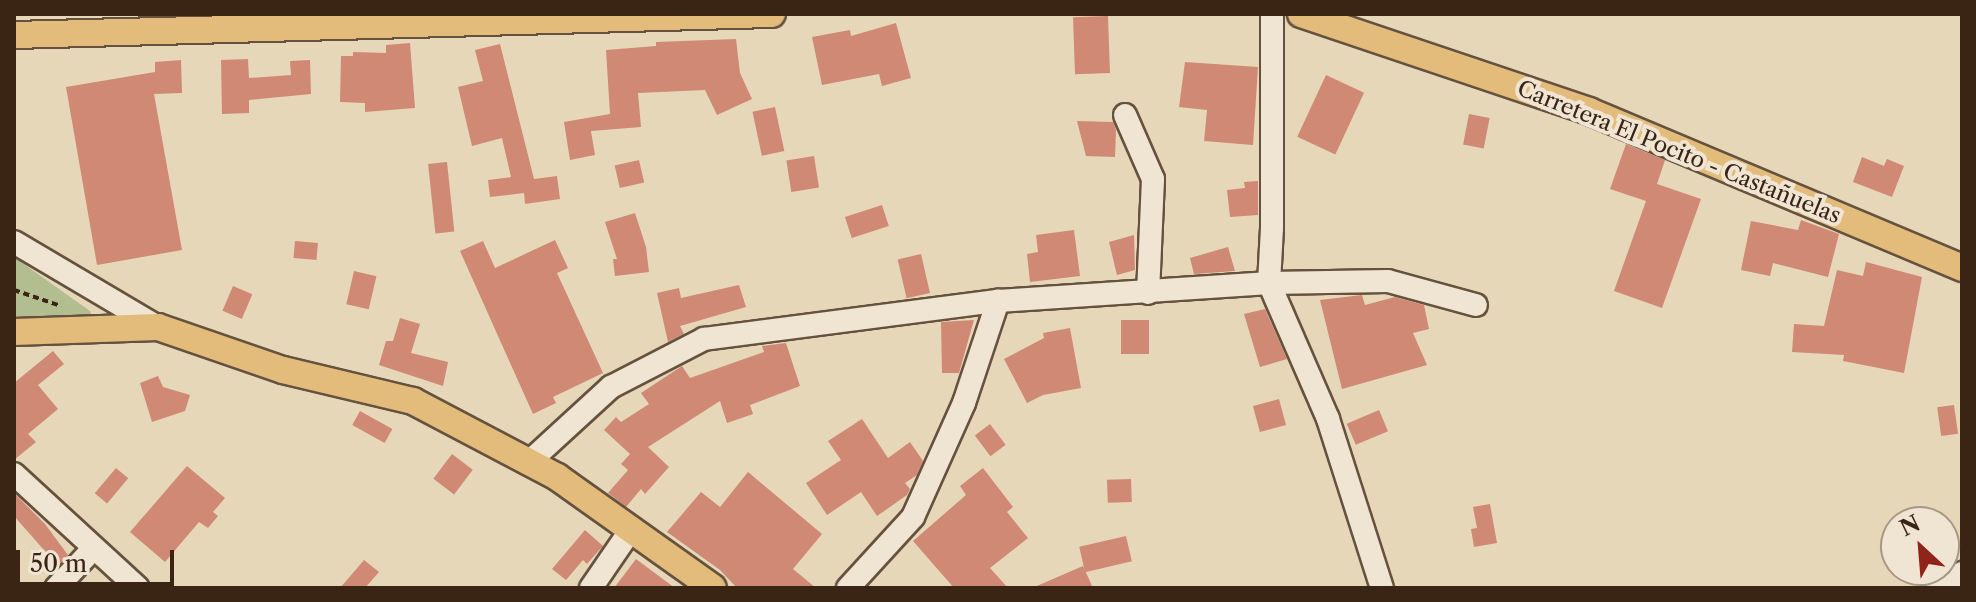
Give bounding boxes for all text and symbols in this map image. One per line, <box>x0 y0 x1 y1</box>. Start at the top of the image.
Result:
street label: Carretera El Pocito - Castañuelas <box>1513 75 1845 229</box>
north arrow <box>1880 506 1960 586</box>
text: N <box>1896 509 1925 542</box>
scale bar <box>20 534 178 584</box>
text: 50 m <box>30 549 87 578</box>

